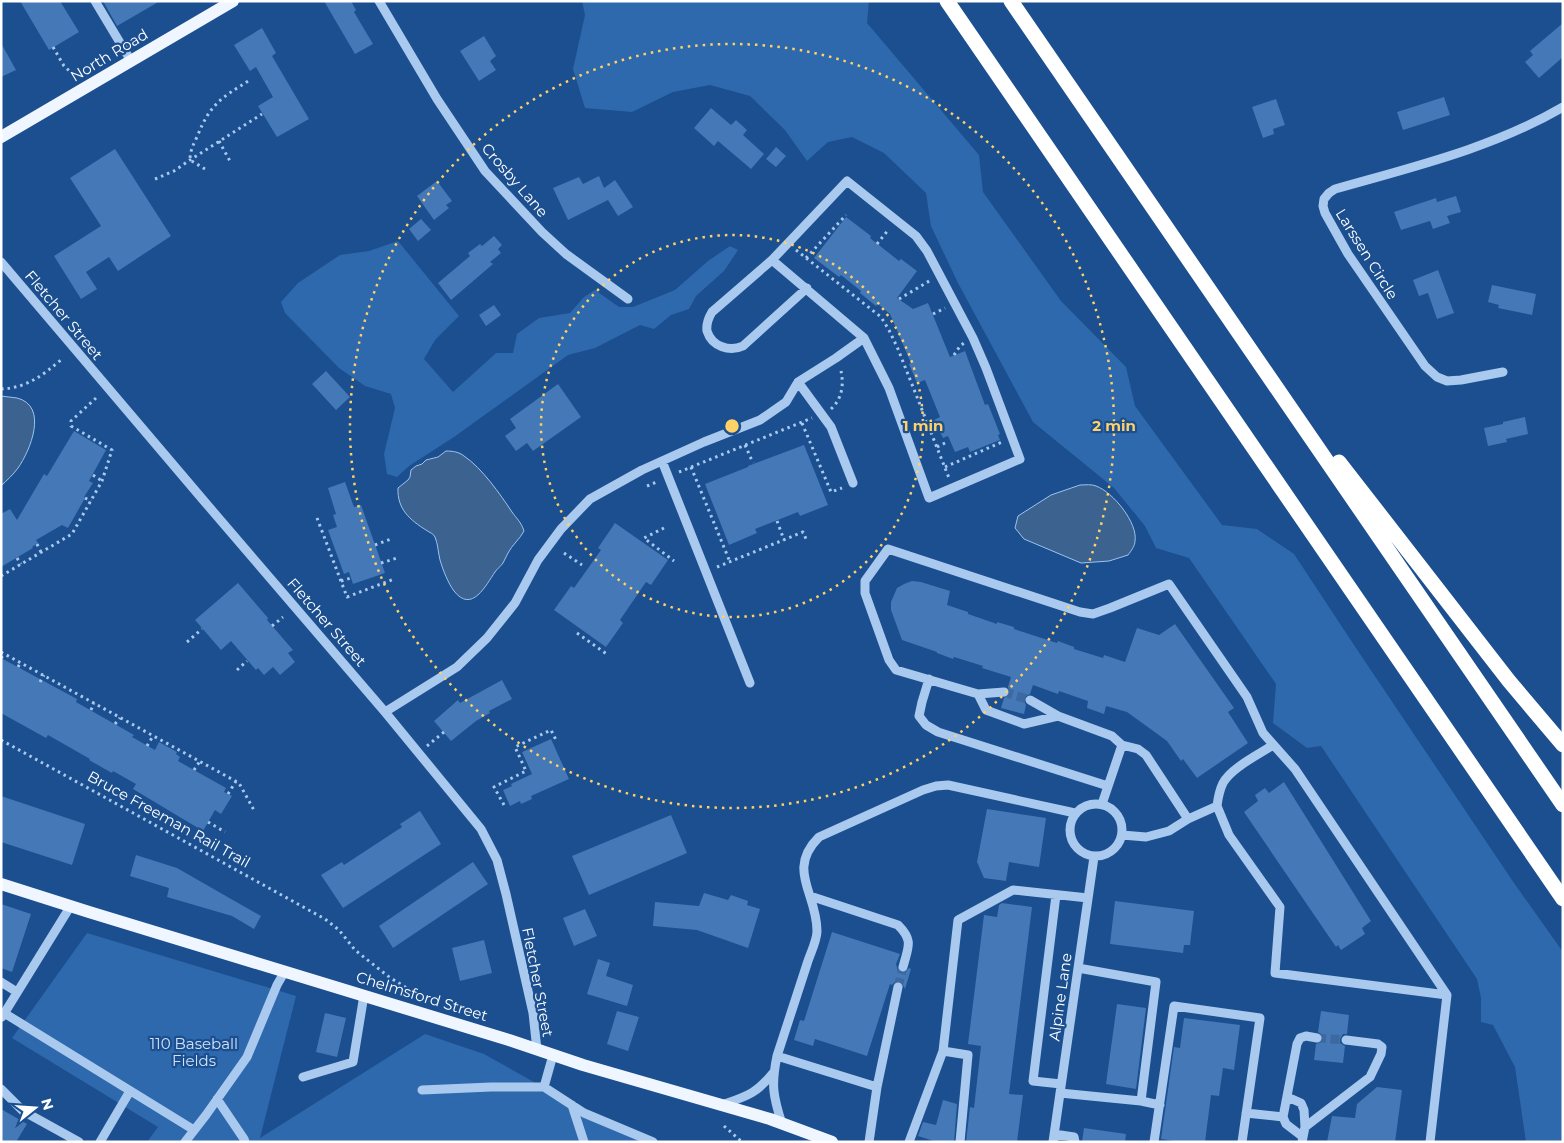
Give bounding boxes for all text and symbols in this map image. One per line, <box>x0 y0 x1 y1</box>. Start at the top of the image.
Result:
street label: North Road <box>67 24 151 86</box>
street label: Crosby Lane <box>478 139 552 221</box>
street label: Larssen Circle <box>1332 205 1402 303</box>
street label: Fletcher Street <box>21 266 107 364</box>
text: 1 min <box>903 416 943 435</box>
text: 2 min <box>1092 416 1136 435</box>
centre of rings <box>723 417 741 435</box>
street label: Fletcher Street <box>283 574 371 670</box>
street label: Bruce Freeman Rail Trail <box>84 766 254 872</box>
street label: Fletcher Street <box>518 926 558 1038</box>
street label: Alpine Lane <box>1044 952 1076 1042</box>
street label: Chelmsford Street <box>354 967 490 1025</box>
park label: 110 Baseball Fields <box>150 1034 238 1070</box>
north arrow <box>10 1083 60 1133</box>
text: N <box>37 1096 58 1112</box>

